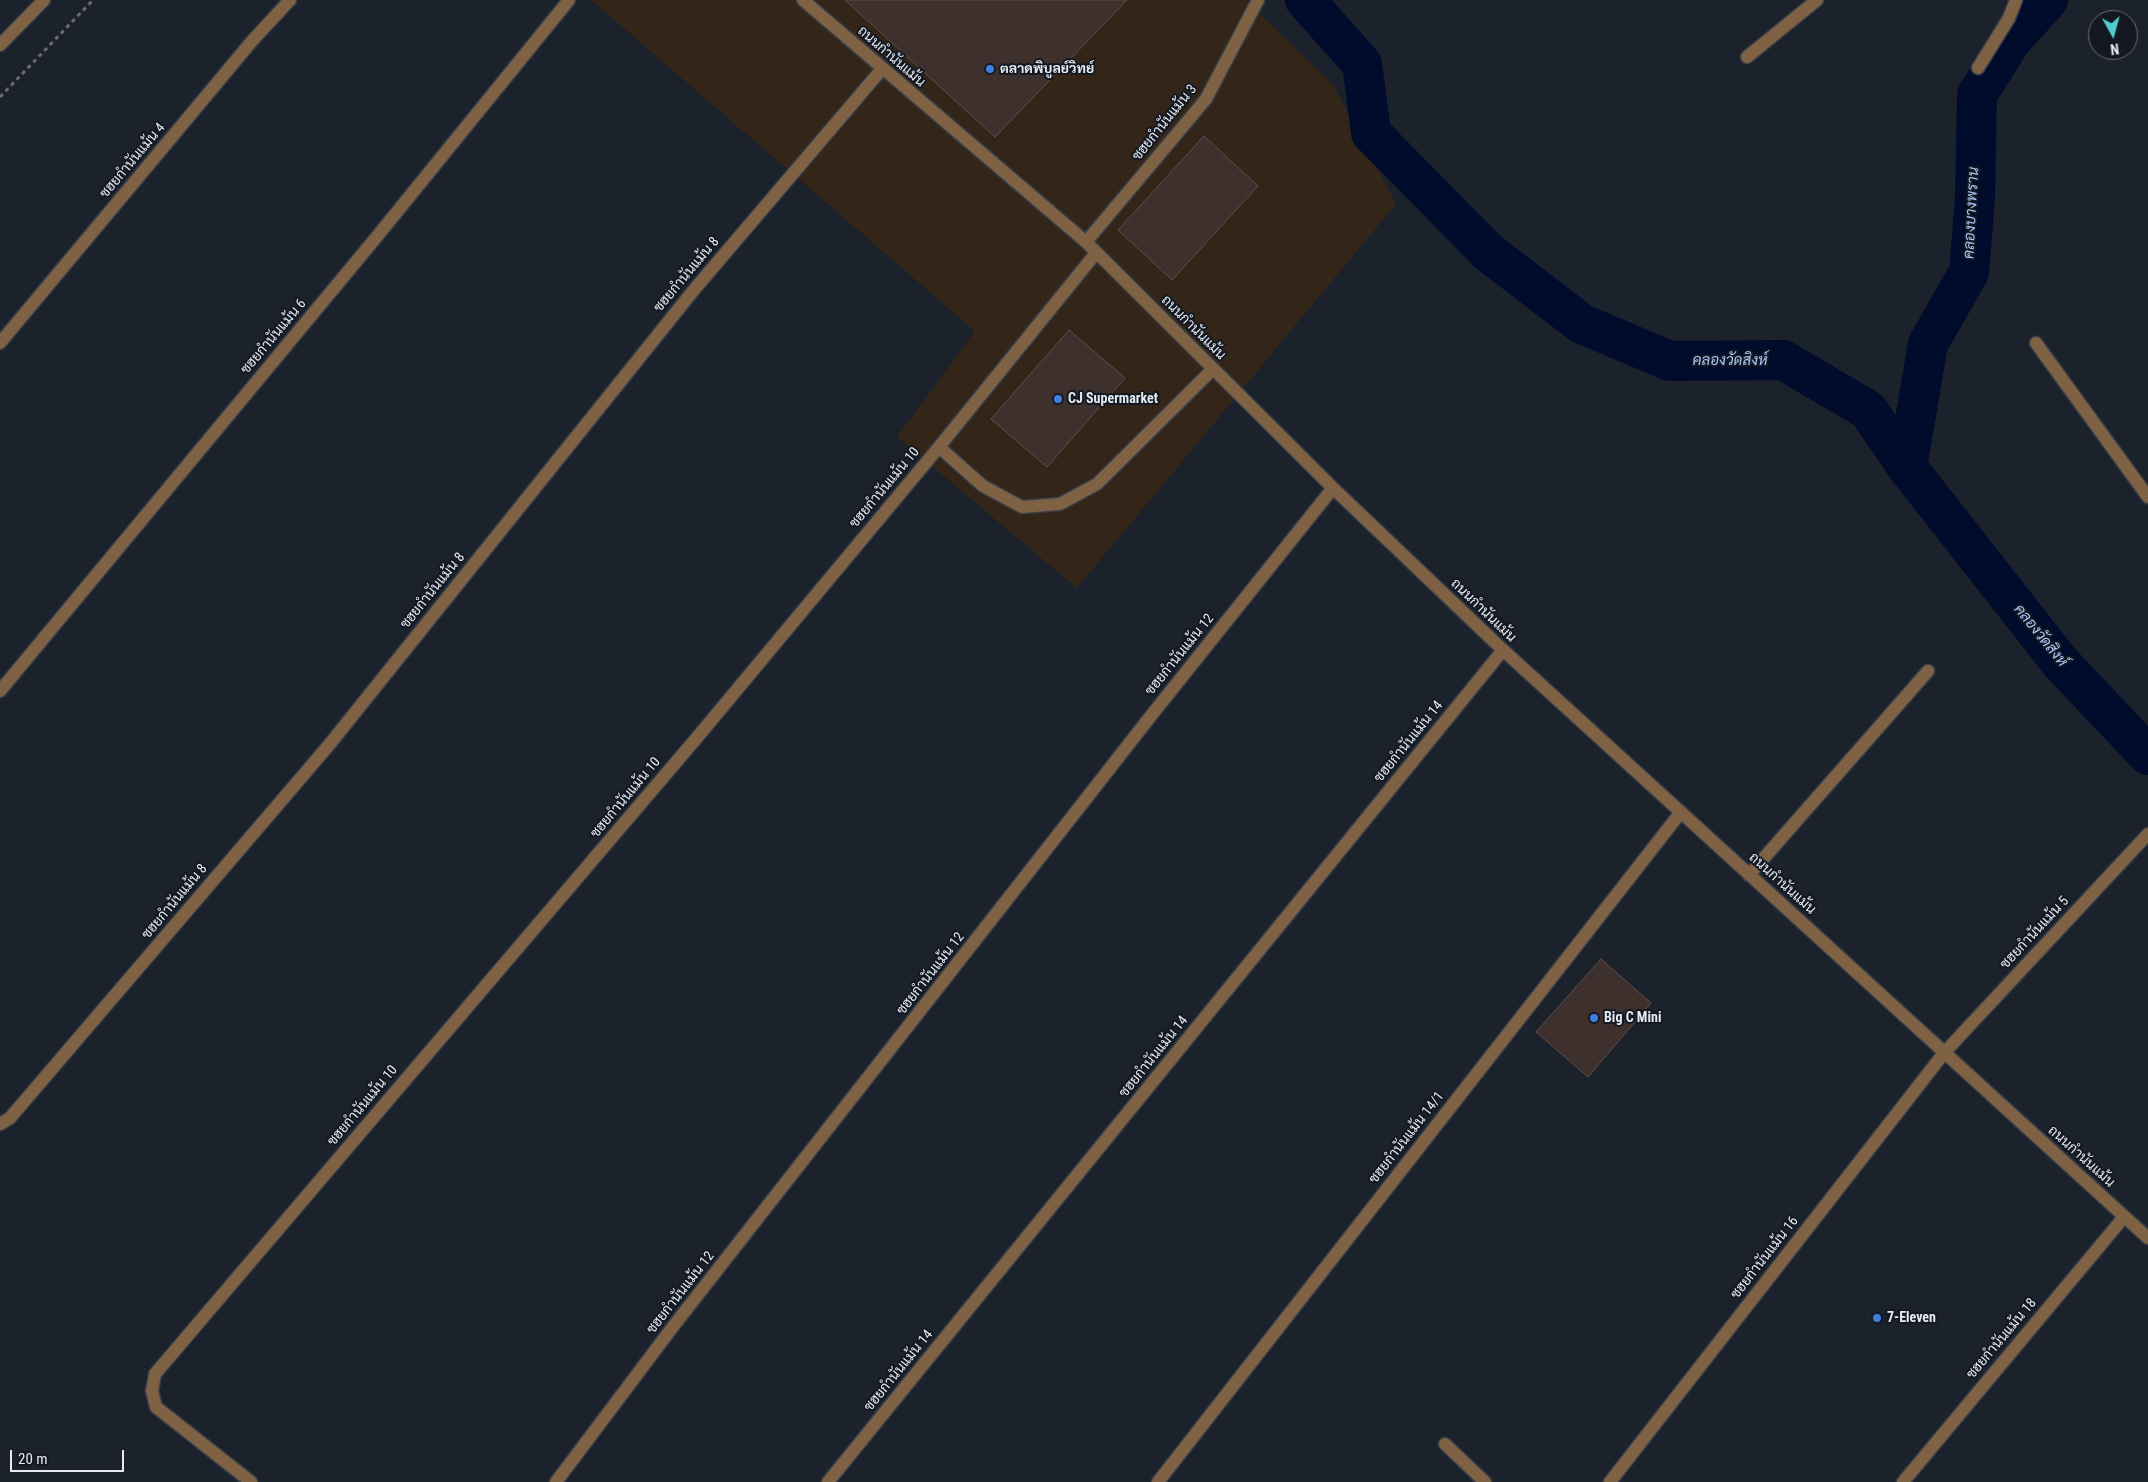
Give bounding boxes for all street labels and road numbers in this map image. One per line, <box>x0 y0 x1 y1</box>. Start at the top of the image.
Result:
street label: ถนนกำนันแม้น <box>854 23 928 91</box>
street label: ซฮยกำนันแม้น 3 <box>1129 82 1201 164</box>
street label: ซฮยกำนันแม้น 4 <box>97 120 169 202</box>
street label: ซฮยกำนันแม้น 8 <box>651 234 723 316</box>
street label: ถนนกำนันแม้น <box>1157 292 1229 364</box>
street label: ซฮยกำนันแม้น 6 <box>238 296 310 378</box>
street label: ซฮยกำนันแม้น 10 <box>846 444 924 532</box>
street label: ซฮยกำนันแม้น 8 <box>397 550 469 632</box>
street label: ถนนกำนันแม้น <box>1447 576 1519 646</box>
street label: ซฮยกำนันแม้น 12 <box>1142 611 1218 699</box>
street label: ซฮยกำนันแม้น 14 <box>1371 698 1447 786</box>
street label: ซฮยกำนันแม้น 10 <box>587 754 665 842</box>
street label: ถนนกำนันแม้น <box>1745 850 1819 918</box>
street label: ซฮยกำนันแม้น 8 <box>139 861 211 943</box>
street label: ซฮยกำนันแม้น 5 <box>1997 893 2073 973</box>
street label: ซฮยกำนันแม้น 12 <box>894 929 968 1019</box>
street label: ซฮยกำนันแม้น 14 <box>1116 1013 1192 1101</box>
street label: ซฮยกำนันแม้น 10 <box>324 1062 402 1150</box>
street label: ซฮยกำนันแม้น 14/1 <box>1366 1089 1448 1187</box>
street label: ถนนกำนันแม้น <box>2044 1123 2118 1191</box>
street label: ซฮยกำนันแม้น 16 <box>1728 1213 1802 1303</box>
street label: ซฮยกำนันแม้น 12 <box>644 1248 718 1338</box>
street label: ซฮยกำนันแม้น 18 <box>1963 1295 2041 1383</box>
street label: ซฮยกำนันแม้น 14 <box>861 1327 937 1415</box>

